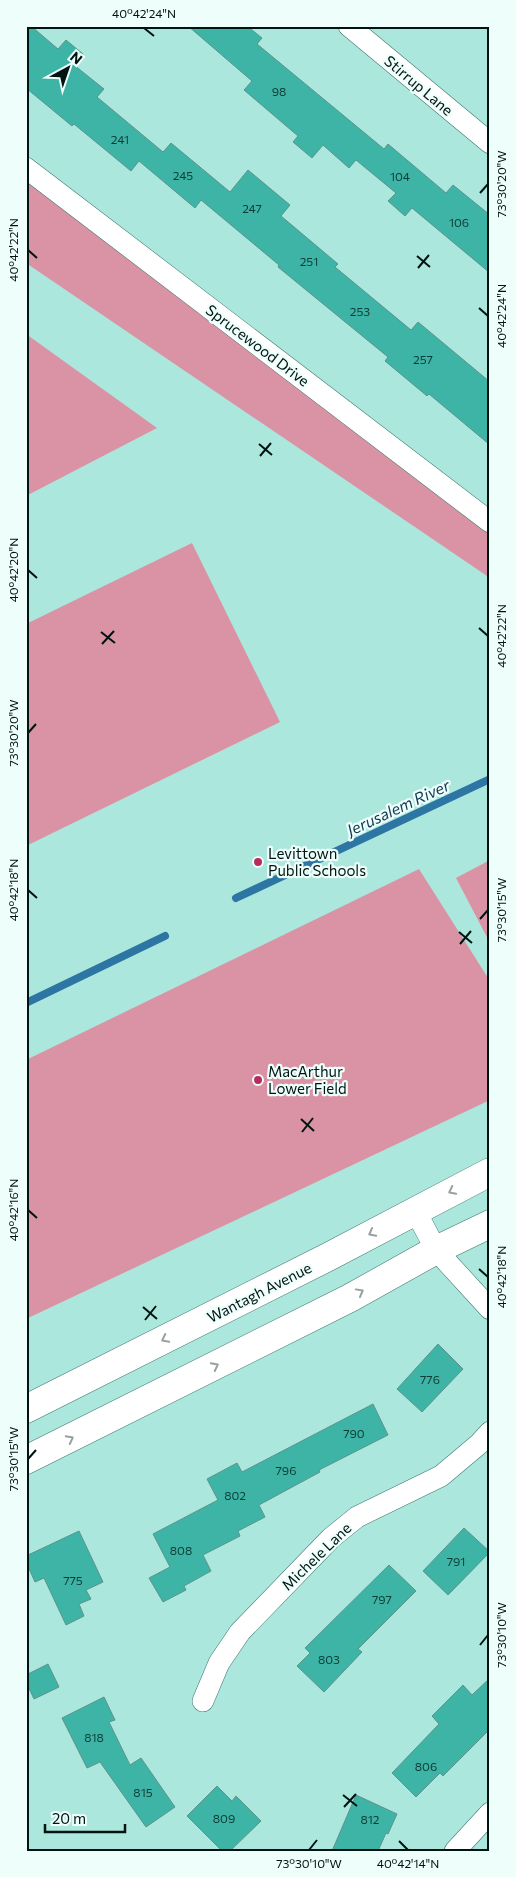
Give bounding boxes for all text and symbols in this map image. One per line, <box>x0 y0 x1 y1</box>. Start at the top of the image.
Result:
text: 40°42'24"N <box>112 6 176 20</box>
north arrow <box>42 42 92 92</box>
text: N <box>67 48 86 68</box>
street label: Stirrup Lane <box>381 51 457 119</box>
house number: 98 <box>272 84 286 98</box>
house number: 241 <box>111 132 129 146</box>
text: 73°30'20"W <box>494 150 508 218</box>
house number: 245 <box>173 168 193 182</box>
house number: 104 <box>390 169 410 183</box>
house number: 247 <box>242 201 262 215</box>
house number: 106 <box>449 215 469 229</box>
text: 40°42'22"N <box>6 218 20 282</box>
house number: 251 <box>300 254 318 268</box>
text: 40°42'24"N <box>494 284 508 348</box>
street label: Sprucewood Drive <box>203 300 313 390</box>
house number: 253 <box>350 304 370 318</box>
house number: 257 <box>413 352 433 366</box>
text: 40°42'20"N <box>6 538 20 602</box>
text: 40°42'22"N <box>494 604 508 668</box>
text: 73°30'20"W <box>6 699 20 767</box>
water label: Jerusalem River <box>342 775 453 840</box>
place label: Levittown Public Schools <box>268 844 366 879</box>
marker: Levittown Public Schools <box>252 856 264 868</box>
text: 40°42'18"N <box>6 859 20 921</box>
text: 73°30'15"W <box>494 878 508 942</box>
place label: MacArthur Lower Field <box>268 1062 347 1097</box>
marker: MacArthur Lower Field <box>252 1074 264 1086</box>
text: 40°42'16"N <box>6 1179 20 1241</box>
one-way arrow <box>448 1185 457 1195</box>
one-way arrow <box>368 1227 377 1237</box>
text: 40°42'18"N <box>494 1246 508 1308</box>
street label: Wantagh Avenue <box>204 1258 314 1326</box>
one-way arrow <box>355 1289 364 1299</box>
one-way arrow <box>161 1333 170 1343</box>
one-way arrow <box>210 1362 219 1372</box>
house number: 776 <box>420 1372 440 1386</box>
house number: 790 <box>343 1426 365 1440</box>
text: 73°30'15"W <box>6 1427 20 1491</box>
one-way arrow <box>65 1435 74 1445</box>
house number: 796 <box>276 1463 296 1477</box>
house number: 802 <box>224 1488 246 1502</box>
street label: Michele Lane <box>277 1518 355 1594</box>
house number: 808 <box>170 1543 192 1557</box>
house number: 791 <box>447 1554 465 1568</box>
house number: 775 <box>63 1573 83 1587</box>
house number: 797 <box>372 1592 392 1606</box>
text: 73°30'10"W <box>494 1602 508 1668</box>
house number: 803 <box>318 1652 340 1666</box>
house number: 818 <box>84 1730 104 1744</box>
house number: 806 <box>415 1759 437 1773</box>
house number: 815 <box>133 1785 153 1799</box>
scale bar <box>45 1802 125 1834</box>
text: 20 m <box>52 1809 86 1827</box>
house number: 809 <box>213 1811 235 1825</box>
house number: 812 <box>360 1812 380 1826</box>
text: 73°30'10"W <box>276 1856 342 1870</box>
text: 40°42'14"N <box>377 1856 439 1870</box>

